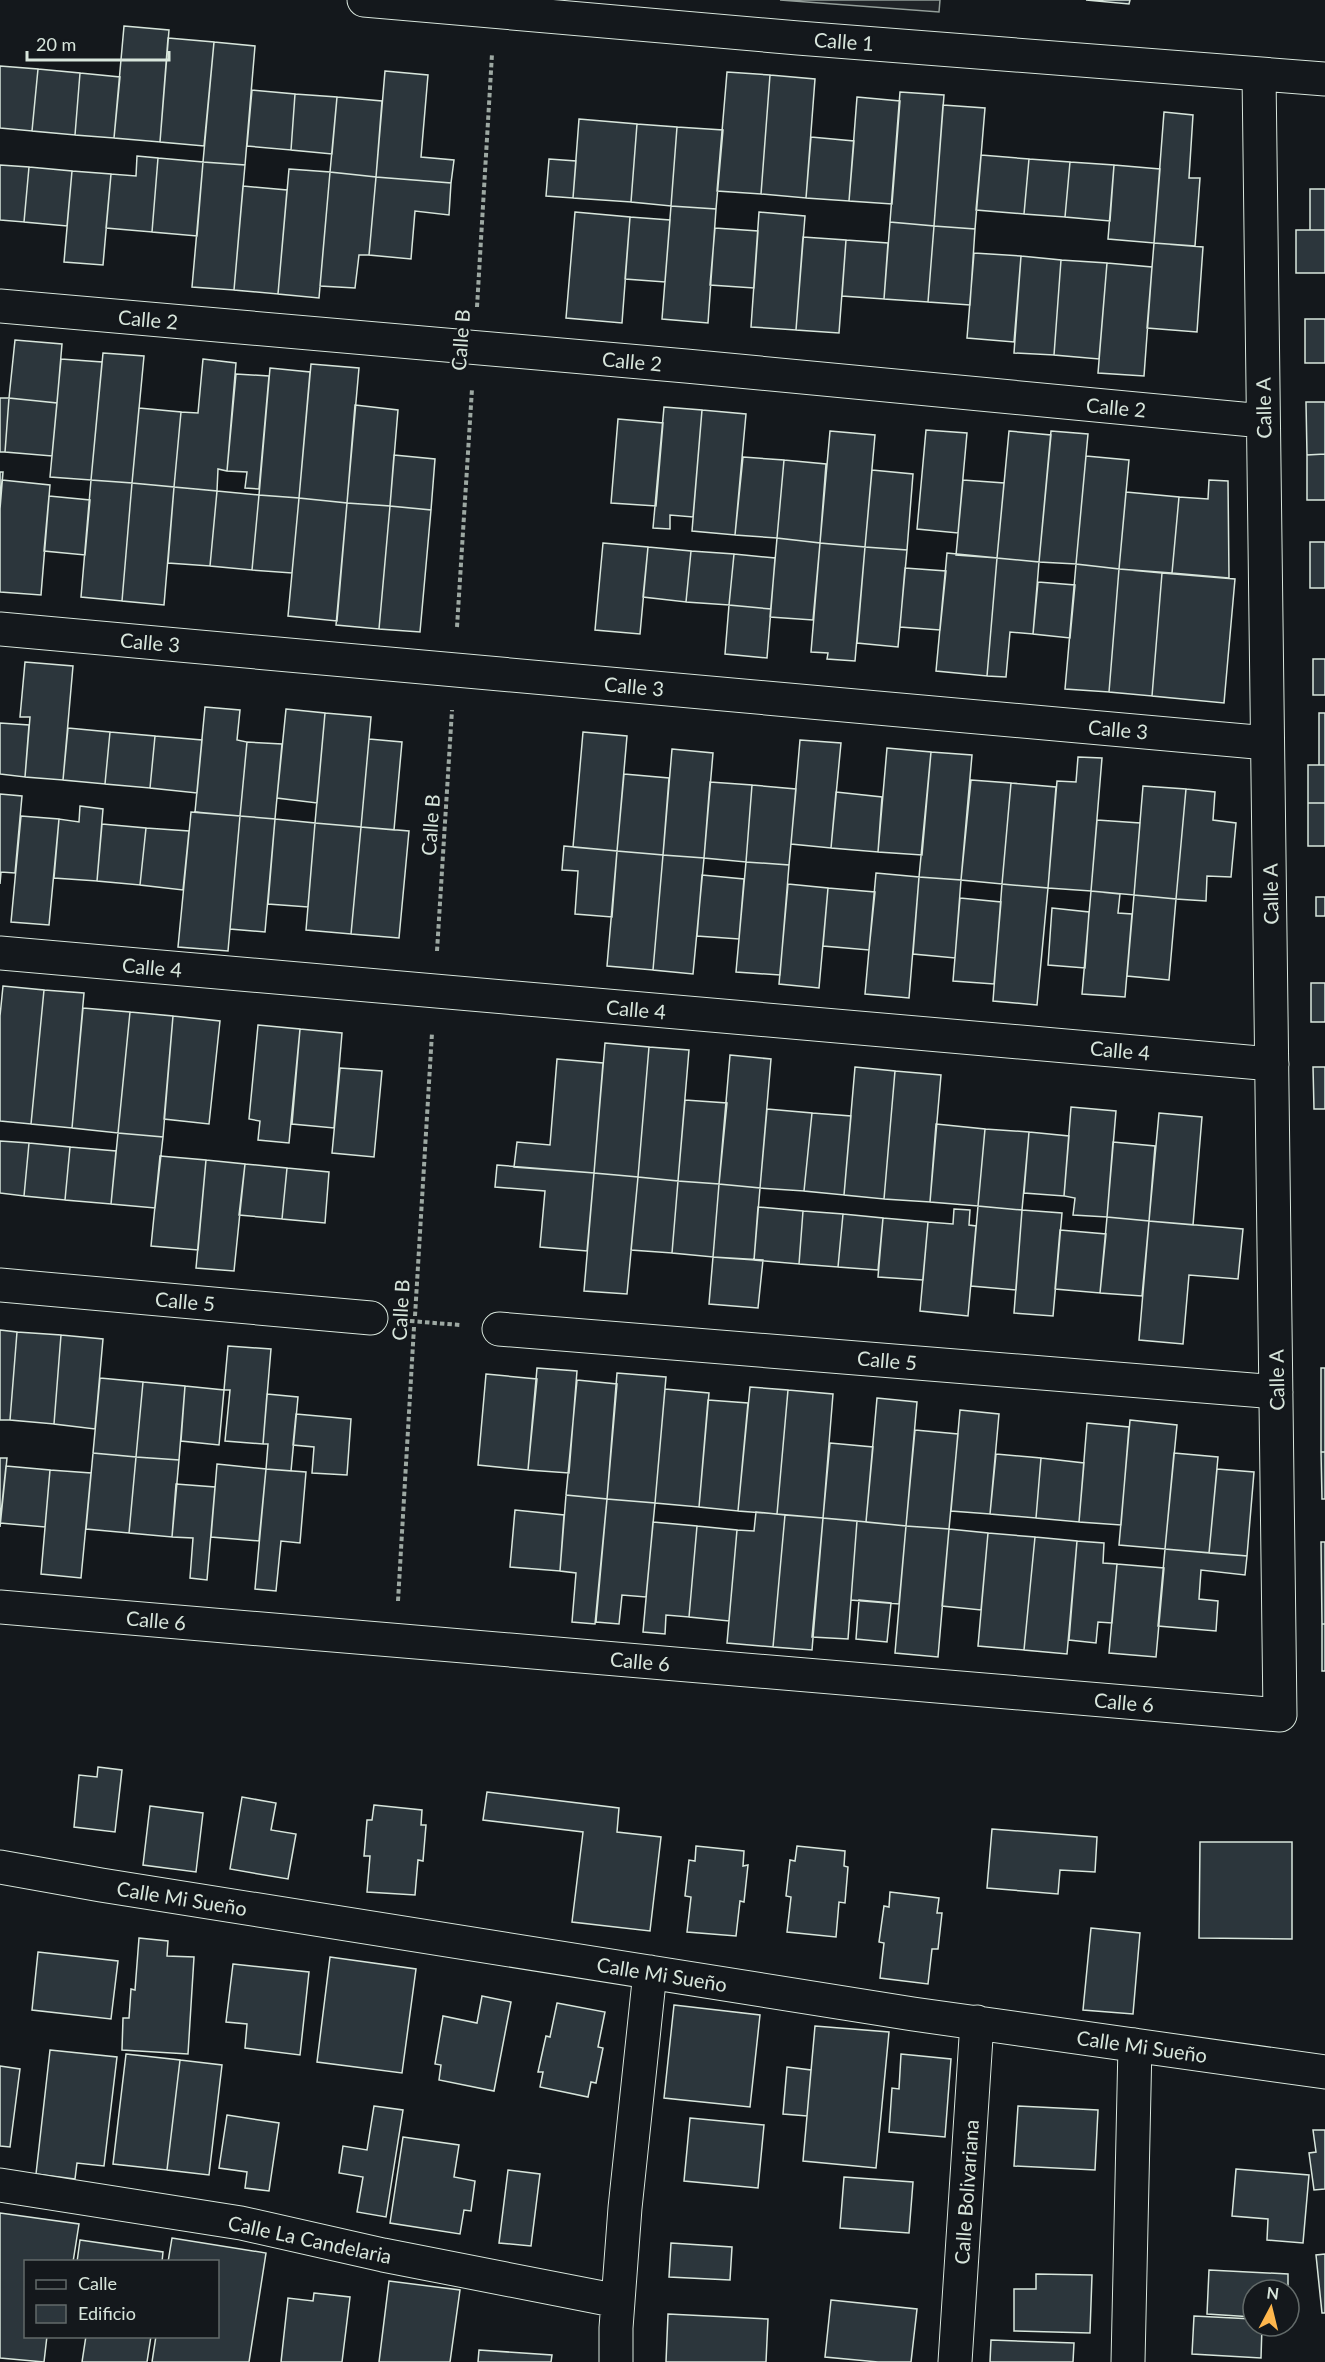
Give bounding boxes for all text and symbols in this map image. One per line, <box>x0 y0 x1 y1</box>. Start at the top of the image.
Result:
scale bar <box>27 24 170 62</box>
street label: Calle 1 <box>813 27 875 55</box>
text: 20 m <box>36 33 76 55</box>
street label: Calle 2 <box>117 304 179 334</box>
street label: Calle B <box>446 309 474 371</box>
street label: Calle 2 <box>601 346 663 376</box>
street label: Calle A <box>1250 377 1276 439</box>
street label: Calle 2 <box>1085 392 1147 422</box>
street label: Calle 3 <box>119 627 181 657</box>
street label: Calle 3 <box>603 671 665 701</box>
street label: Calle 3 <box>1087 714 1149 744</box>
street label: Calle B <box>416 794 444 856</box>
street label: Calle A <box>1257 863 1283 925</box>
street label: Calle 4 <box>121 952 183 982</box>
street label: Calle 4 <box>605 994 667 1024</box>
street label: Calle 4 <box>1089 1035 1151 1065</box>
street label: Calle B <box>386 1279 414 1341</box>
street label: Calle 5 <box>154 1286 216 1316</box>
street label: Calle 5 <box>856 1345 918 1375</box>
street label: Calle A <box>1263 1349 1289 1411</box>
street label: Calle 6 <box>125 1605 187 1635</box>
street label: Calle 6 <box>609 1646 671 1676</box>
street label: Calle 6 <box>1093 1687 1155 1717</box>
street label: Calle Mi Sueño <box>115 1876 249 1920</box>
street label: Calle Mi Sueño <box>595 1952 729 1996</box>
street label: Calle Mi Sueño <box>1075 2025 1209 2067</box>
street label: Calle Bolivariana <box>949 2119 983 2265</box>
street label: Calle La Candelaria <box>226 2210 394 2268</box>
legend <box>24 2260 219 2338</box>
text: Calle <box>78 2272 117 2294</box>
north arrow <box>1241 2278 1301 2338</box>
text: N <box>1266 2282 1280 2303</box>
text: Edificio <box>78 2302 136 2324</box>

